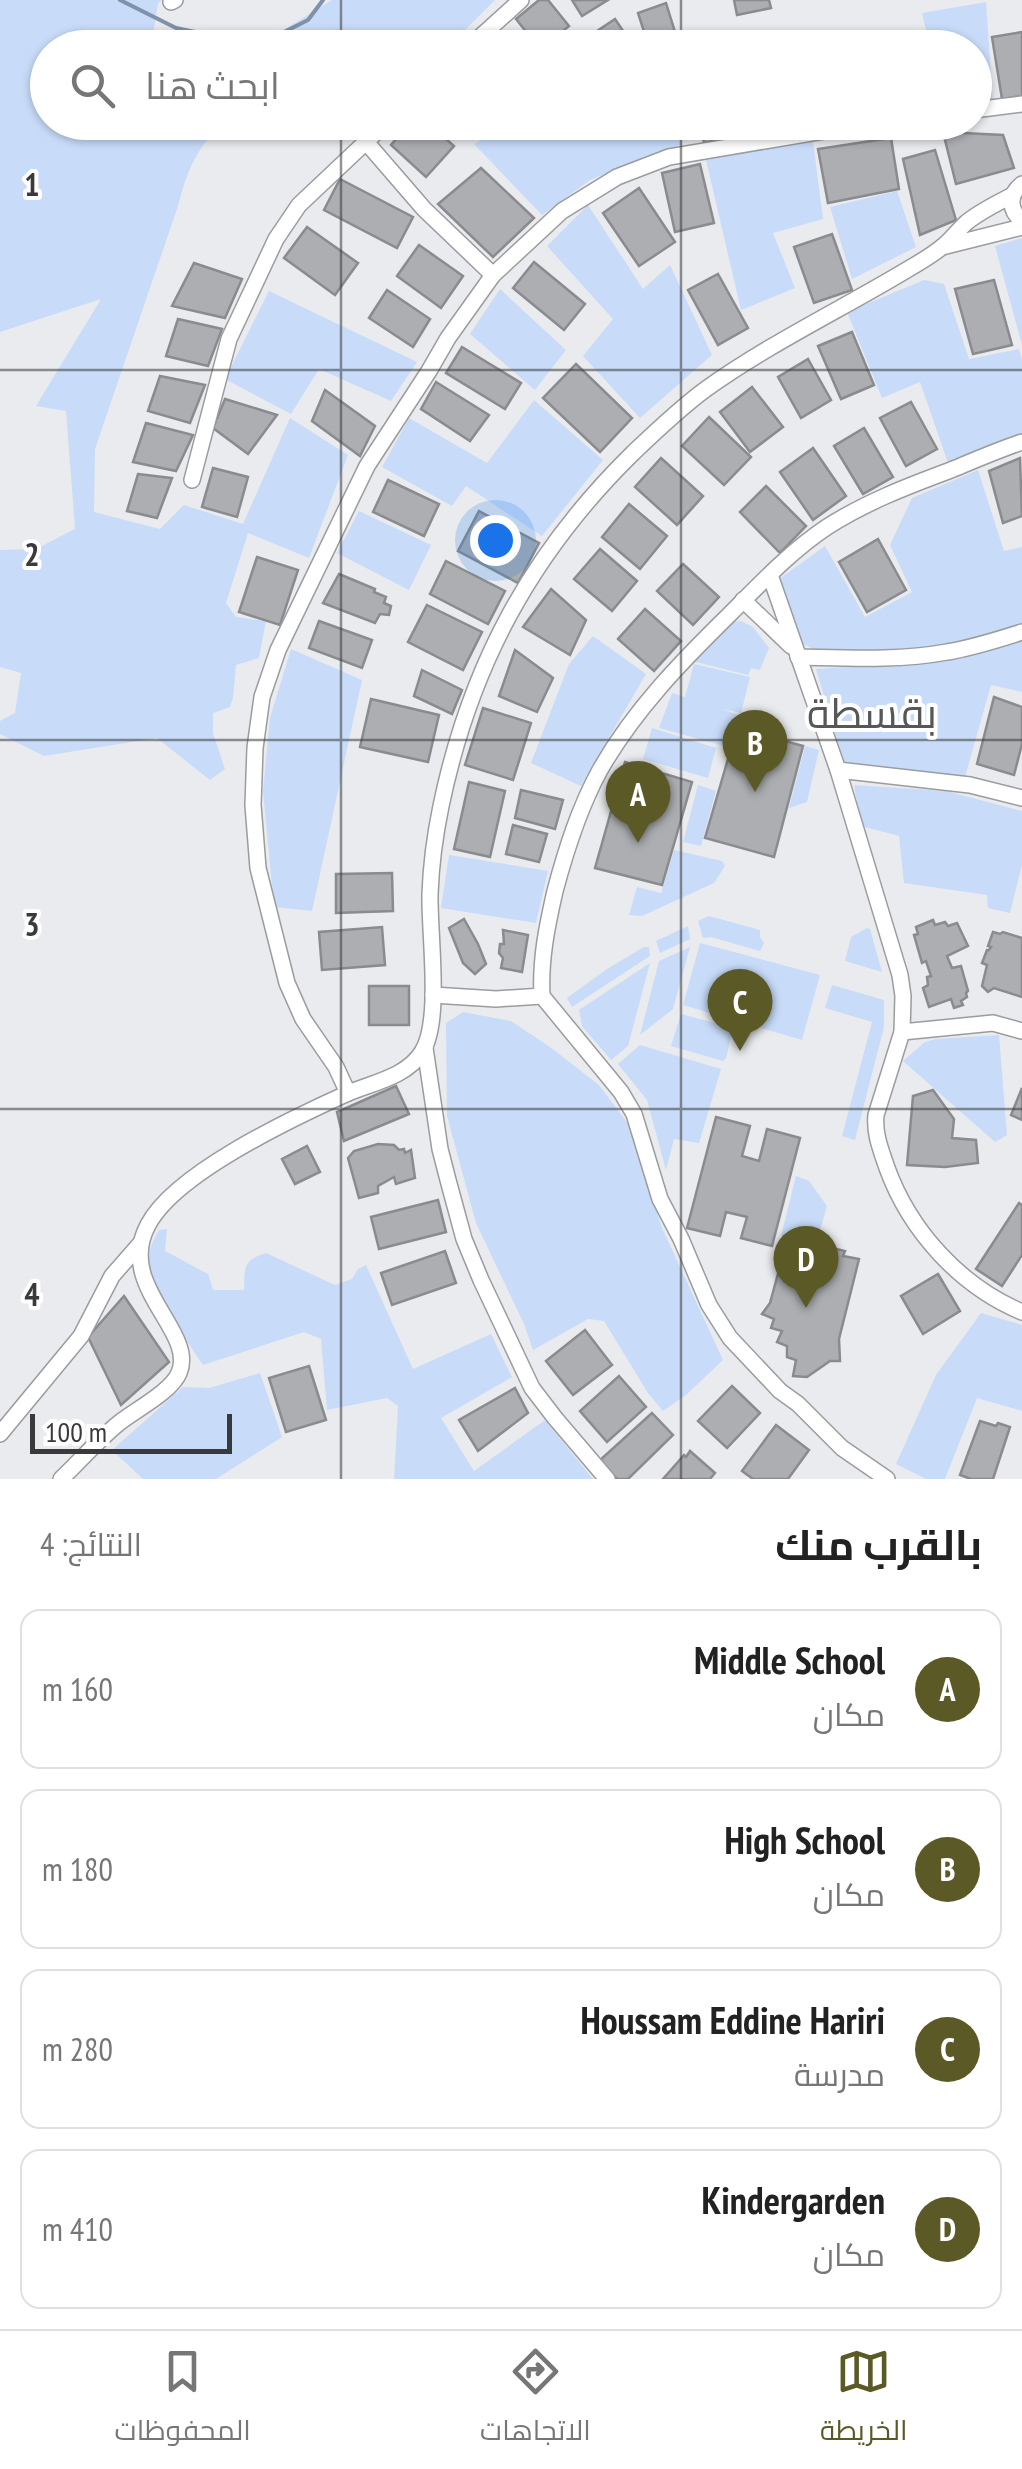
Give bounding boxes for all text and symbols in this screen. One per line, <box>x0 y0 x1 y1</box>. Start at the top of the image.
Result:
search box <box>30 30 992 140</box>
icon: search <box>65 58 120 113</box>
text: ابحث هنا <box>145 60 280 109</box>
text: 1 <box>24 163 40 205</box>
your location <box>470 515 521 566</box>
text: 2 <box>24 533 40 575</box>
district label: بقسطة <box>807 685 937 740</box>
pin: B <box>722 710 788 792</box>
pin: A <box>606 760 670 843</box>
text: 3 <box>24 903 40 945</box>
pin: C <box>708 968 772 1051</box>
pin: D <box>774 1226 838 1308</box>
text: 4 <box>24 1273 40 1315</box>
scale bar <box>30 1409 232 1454</box>
text: 100 m <box>45 1413 107 1450</box>
text: بالقرب منك <box>775 1517 982 1572</box>
text: النتائج: 4 <box>40 1523 142 1565</box>
text: Middle School <box>694 1635 885 1684</box>
text: 160 m <box>42 1668 113 1710</box>
text: A <box>939 1668 956 1710</box>
text: مكان <box>813 1693 885 1735</box>
text: High School <box>724 1815 885 1864</box>
text: 180 m <box>42 1848 113 1890</box>
text: B <box>940 1848 955 1890</box>
text: مكان <box>813 1873 885 1915</box>
text: Houssam Eddine Hariri <box>580 1995 885 2044</box>
text: 280 m <box>42 2028 113 2070</box>
text: C <box>940 2028 955 2070</box>
text: مدرسة <box>794 2053 885 2095</box>
text: Kindergarden <box>701 2175 885 2224</box>
text: 410 m <box>42 2208 113 2250</box>
text: D <box>939 2208 956 2250</box>
text: مكان <box>813 2233 885 2275</box>
tab: المحفوظات <box>115 2344 251 2456</box>
tab: الاتجاهات <box>480 2344 591 2456</box>
tab: الخريطة <box>820 2344 907 2456</box>

